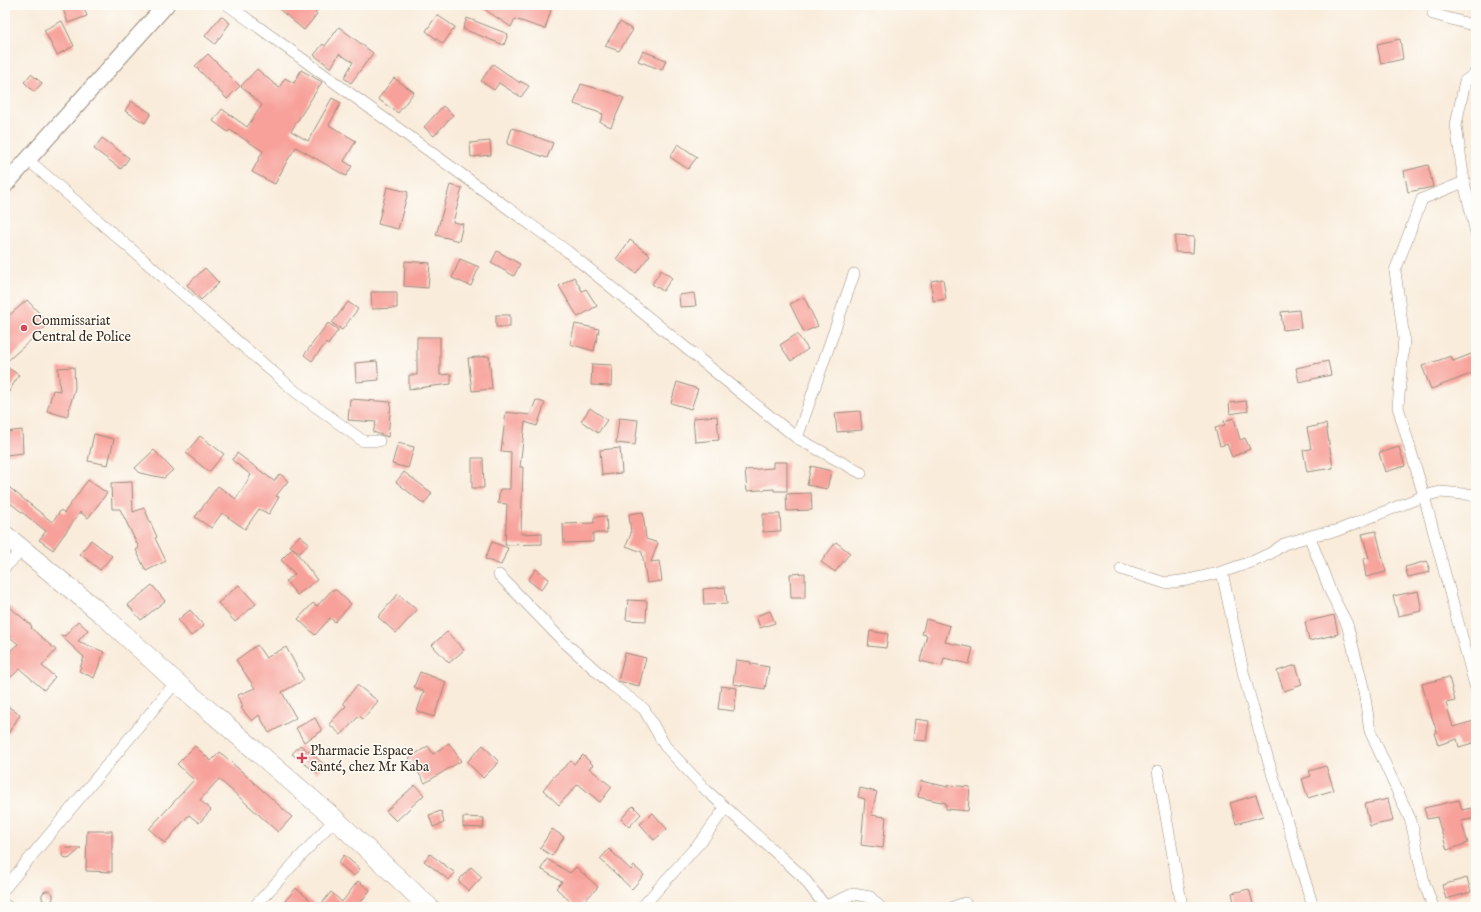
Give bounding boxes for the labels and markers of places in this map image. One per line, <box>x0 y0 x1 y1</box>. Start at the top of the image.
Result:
place label: Commissariat Central de Police <box>32 312 132 346</box>
marker: Commissariat Central de Police <box>19 323 29 333</box>
place label: Pharmacie Espace Santé, chez Mr Kaba <box>310 742 430 776</box>
marker: Pharmacie Espace Santé, chez Mr Kaba <box>297 753 307 763</box>

